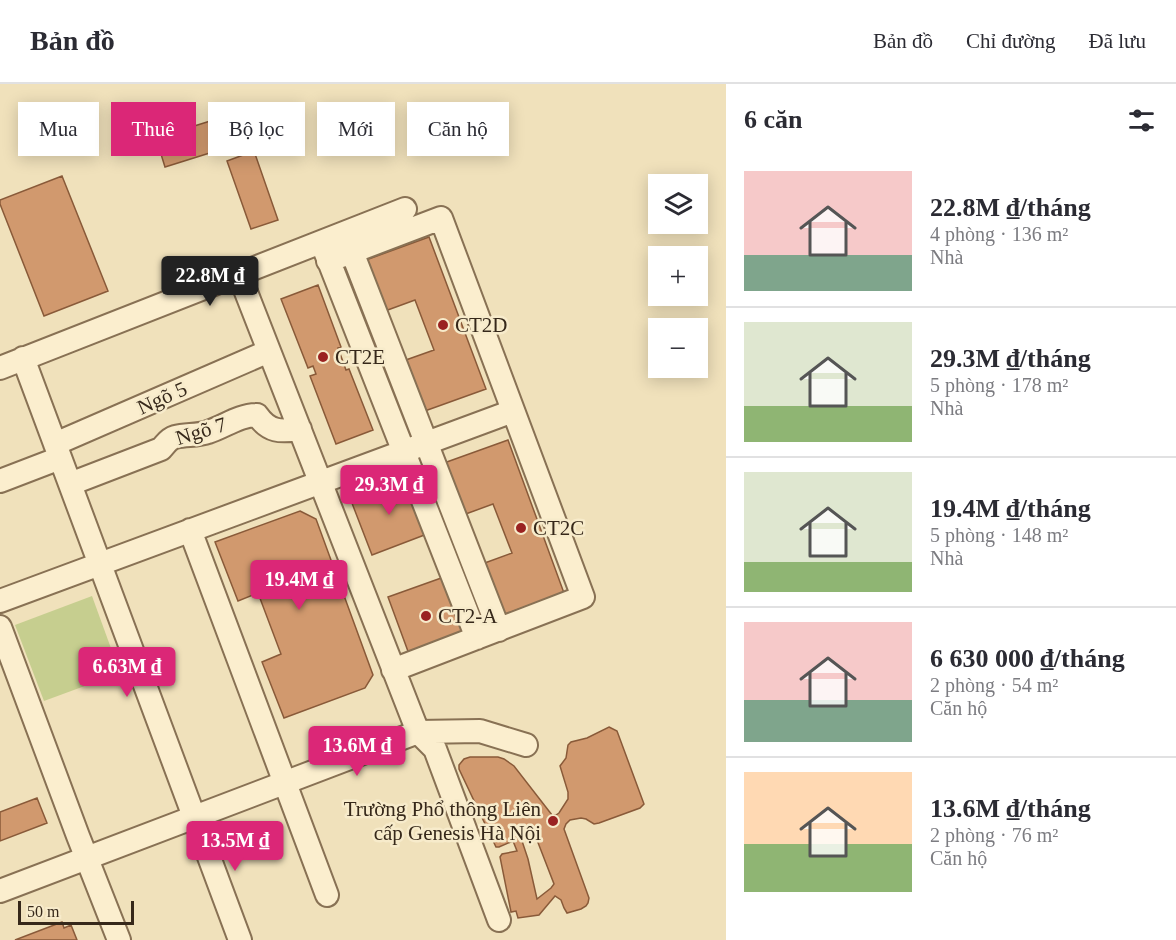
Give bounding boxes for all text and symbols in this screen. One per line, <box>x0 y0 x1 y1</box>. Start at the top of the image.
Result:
text: Bản đồ <box>30 25 115 56</box>
text: Bản đồ <box>873 29 933 53</box>
text: Chỉ đường <box>966 29 1056 53</box>
text: Đã lưu <box>1089 29 1146 53</box>
chip: Mua <box>18 102 99 156</box>
chip: Thuê <box>111 102 196 156</box>
chip: Bộ lọc <box>208 102 305 156</box>
chip: Mới <box>317 102 395 156</box>
chip: Căn hộ <box>407 102 509 156</box>
icon: filters <box>1125 104 1158 137</box>
text: 6 căn <box>744 105 803 134</box>
map controls <box>648 174 708 378</box>
button: layers <box>648 174 708 234</box>
text: 22.8M ₫/tháng <box>930 193 1091 222</box>
icon: home <box>792 195 864 267</box>
text: 4 phòng · 136 m² <box>930 223 1068 245</box>
button: + <box>648 246 708 306</box>
text: Nhà <box>930 246 963 268</box>
pin: 22.8M ₫ <box>155 256 265 307</box>
text: 22.8M ₫ <box>175 264 245 286</box>
place label: CT2D <box>455 313 508 337</box>
marker: CT2D <box>436 318 450 332</box>
button: − <box>648 318 708 378</box>
text: 29.3M ₫/tháng <box>930 344 1091 373</box>
place label: CT2E <box>335 345 385 369</box>
icon: home <box>792 346 864 418</box>
marker: CT2E <box>316 350 330 364</box>
text: 5 phòng · 178 m² <box>930 374 1068 396</box>
street label: Ngõ 5 <box>133 376 191 420</box>
text: Nhà <box>930 397 963 419</box>
street label: Ngõ 7 <box>173 412 229 450</box>
pin: 29.3M ₫ <box>334 465 444 516</box>
text: 29.3M ₫ <box>354 473 424 495</box>
text: 19.4M ₫/tháng <box>930 494 1091 523</box>
icon: home <box>792 496 864 568</box>
place label: CT2C <box>533 516 584 540</box>
marker: CT2C <box>514 521 528 535</box>
text: 5 phòng · 148 m² <box>930 524 1068 546</box>
text: Nhà <box>930 547 963 569</box>
pin: 19.4M ₫ <box>244 560 354 611</box>
text: 19.4M ₫ <box>264 568 334 590</box>
place label: CT2-A <box>438 604 498 628</box>
marker: CT2-A <box>419 609 433 623</box>
text: 6 630 000 ₫/tháng <box>930 644 1125 673</box>
icon: home <box>792 646 864 718</box>
pin: 6.63M ₫ <box>72 647 182 698</box>
text: 6.63M ₫ <box>92 655 162 677</box>
text: 2 phòng · 54 m² <box>930 674 1058 696</box>
text: Căn hộ <box>930 697 987 719</box>
pin: 13.6M ₫ <box>302 726 412 777</box>
text: 13.6M ₫ <box>322 734 392 756</box>
text: 13.6M ₫/tháng <box>930 794 1091 823</box>
icon: home <box>792 796 864 868</box>
place label: Trường Phổ thông Liên cấp Genesis Hà Nội <box>344 797 541 845</box>
marker: Trường Phổ thông Liên cấp Genesis Hà Nội <box>546 814 560 828</box>
pin: 13.5M ₫ <box>180 821 290 872</box>
text: 2 phòng · 76 m² <box>930 824 1058 846</box>
text: 13.5M ₫ <box>200 829 270 851</box>
text: Căn hộ <box>930 847 987 869</box>
scale bar <box>18 898 134 926</box>
text: 50 m <box>27 903 59 920</box>

